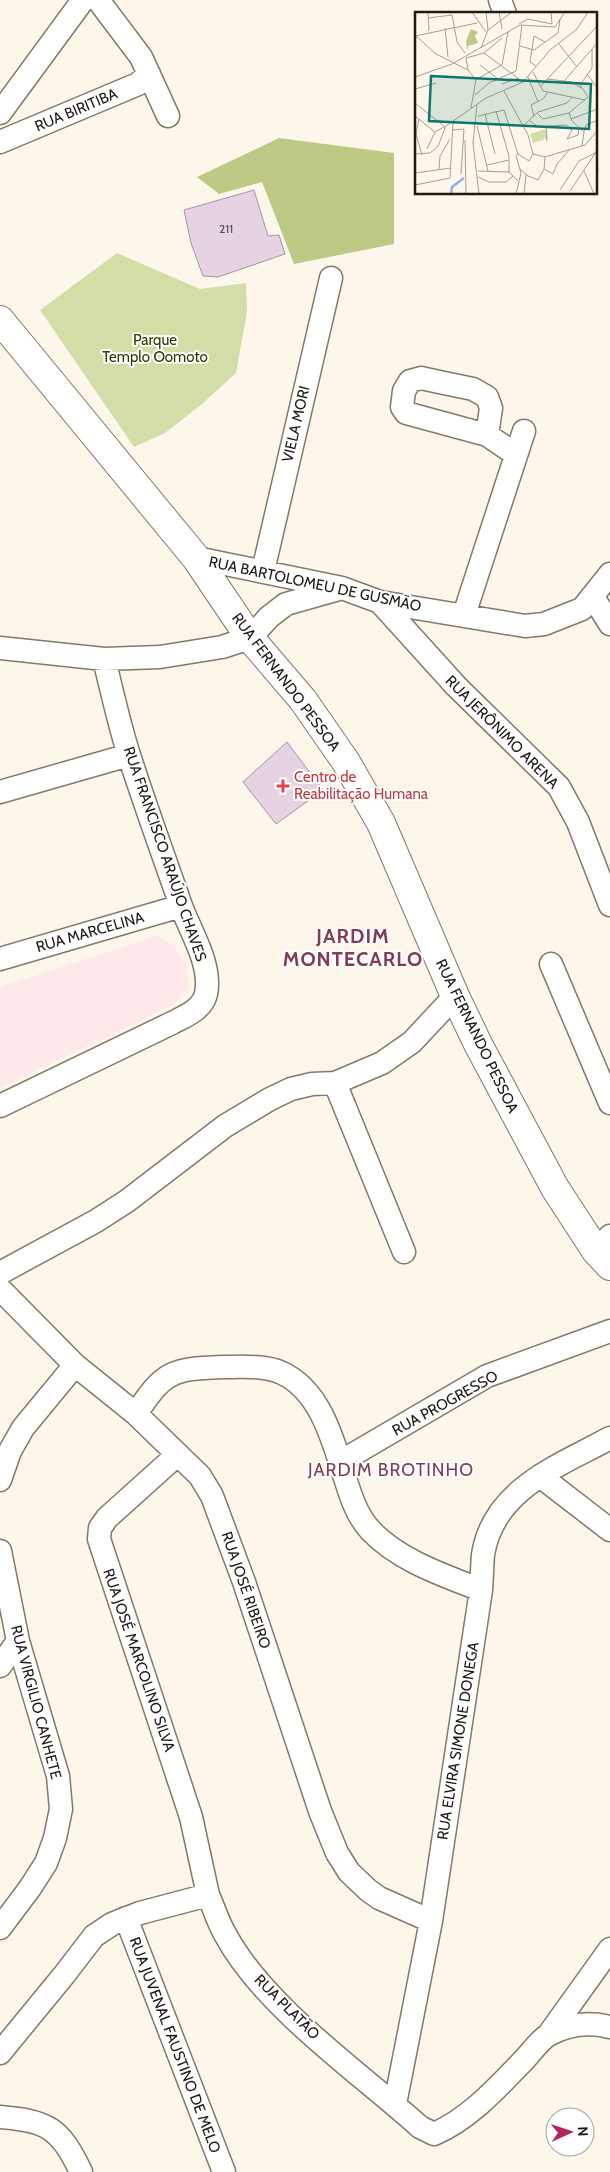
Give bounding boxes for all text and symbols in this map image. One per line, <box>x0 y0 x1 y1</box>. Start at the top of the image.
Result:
inset map <box>415 12 598 195</box>
street label: RUA BIRITIBA <box>32 84 121 135</box>
house number: 211 <box>219 221 233 236</box>
park label: Parque Templo Oomoto <box>102 331 208 366</box>
street label: VIELA MORI <box>278 384 314 464</box>
street label: RUA BARTOLOMEU DE GUSMÃO <box>207 553 423 615</box>
street label: RUA FERNANDO PESSOA <box>228 609 344 755</box>
street label: RUA JERÔNIMO ARENA <box>442 671 564 793</box>
street label: RUA FRANCISCO ARAÚJO CHAVES <box>120 744 211 964</box>
place label: Centro de Reabilitação Humana <box>294 768 429 803</box>
marker: Centro de Reabilitação Humana <box>276 779 290 793</box>
street label: RUA MARCELINA <box>34 908 147 956</box>
district label: JARDIM MONTECARLO <box>283 924 423 971</box>
street label: RUA FERNANDO PESSOA <box>432 956 522 1116</box>
street label: RUA PROGRESSO <box>389 1367 501 1439</box>
district label: JARDIM BROTINHO <box>307 1459 474 1481</box>
street label: RUA JOSÉ RIBEIRO <box>218 1529 275 1651</box>
street label: RUA JOSÉ MARCOLINO SILVA <box>99 1566 180 1755</box>
street label: RUA VIRGILIO CANHETE <box>7 1623 65 1781</box>
street label: RUA ELVIRA SIMONE DONEGA <box>433 1640 483 1841</box>
street label: RUA JUVENAL FAUSTINO DE MELO <box>125 1935 225 2155</box>
street label: RUA PLATÃO <box>251 1971 323 2043</box>
north arrow <box>545 2107 595 2157</box>
text: N <box>574 2126 592 2137</box>

